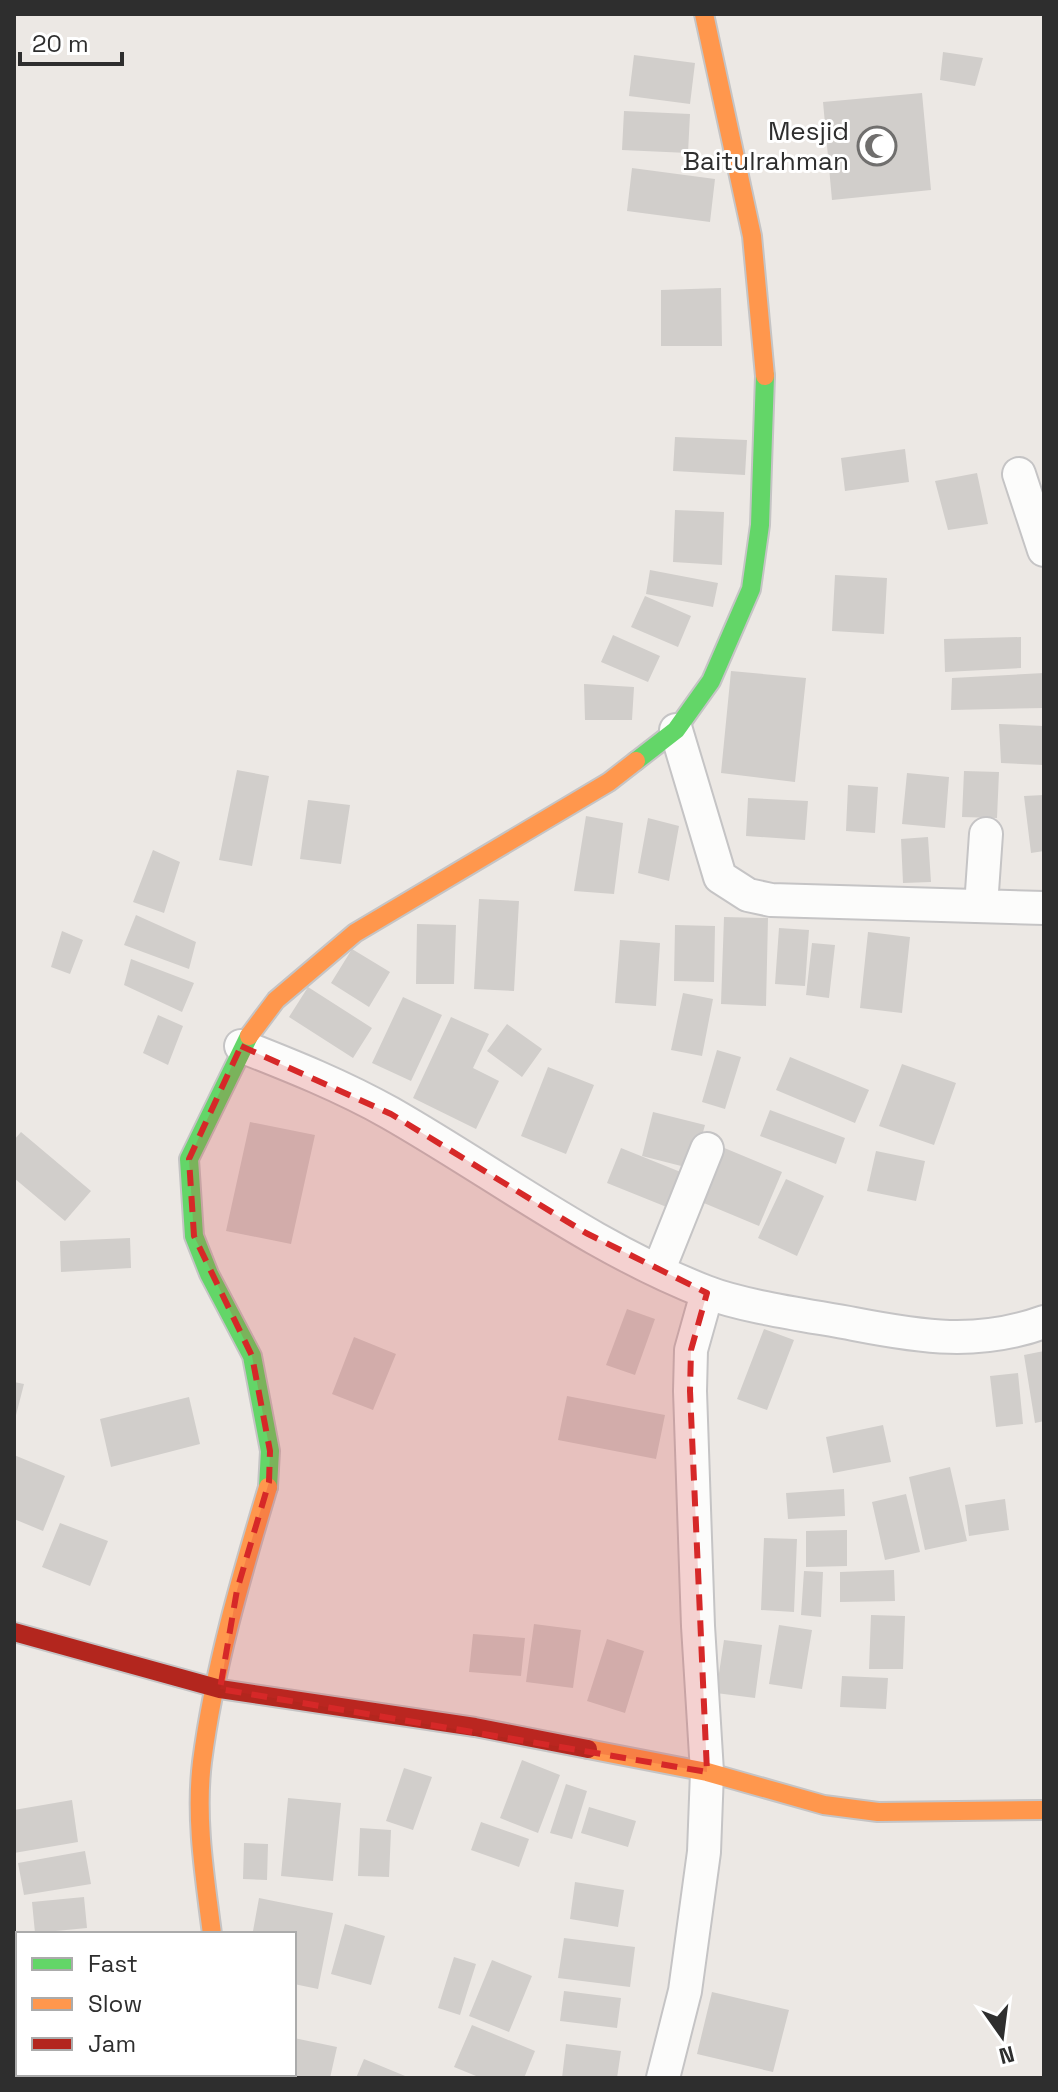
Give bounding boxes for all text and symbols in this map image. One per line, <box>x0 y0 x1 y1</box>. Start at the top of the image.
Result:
scale bar <box>20 16 122 66</box>
text: 20 m <box>32 28 89 59</box>
place label: Mesjid Baitulrahman <box>683 114 849 178</box>
mosque icon: Mesjid Baitulrahman <box>856 125 898 167</box>
legend <box>16 1932 296 2076</box>
text: Fast <box>88 1948 138 1979</box>
text: Slow <box>88 1988 142 2019</box>
north arrow <box>962 1996 1042 2076</box>
text: Jam <box>88 2028 136 2059</box>
text: N <box>996 2040 1017 2071</box>

